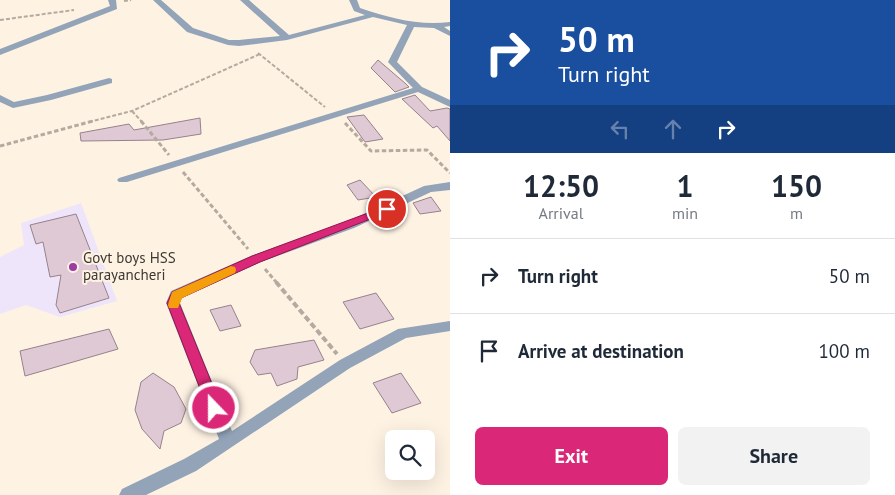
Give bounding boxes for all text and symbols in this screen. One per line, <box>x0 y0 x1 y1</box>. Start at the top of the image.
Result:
text: 50 m <box>558 16 635 62</box>
icon: right <box>475 20 540 85</box>
text: Turn right <box>558 60 650 88</box>
icon: left <box>606 115 634 143</box>
icon: ahead <box>659 115 687 143</box>
icon: right <box>712 115 740 143</box>
text: 12:50 <box>523 166 599 205</box>
text: 1 <box>677 166 694 205</box>
text: 150 <box>771 166 822 205</box>
pin <box>366 188 408 230</box>
icon: arrive <box>373 195 401 223</box>
text: Arrival <box>539 203 583 223</box>
text: min <box>672 203 698 223</box>
text: m <box>790 203 803 223</box>
place label: Govt boys HSS parayancheri <box>83 248 176 284</box>
marker: Govt boys HSS parayancheri <box>67 261 79 273</box>
icon: right <box>475 262 503 290</box>
text: Turn right <box>518 264 598 288</box>
text: 50 m <box>829 264 870 288</box>
icon: arrive <box>475 337 503 365</box>
text: Arrive at destination <box>518 339 684 363</box>
text: 100 m <box>818 339 870 363</box>
position arrow <box>187 381 239 433</box>
button: Exit <box>475 427 668 485</box>
button: Share <box>678 427 870 485</box>
map controls <box>385 430 435 480</box>
button: search <box>385 430 435 480</box>

